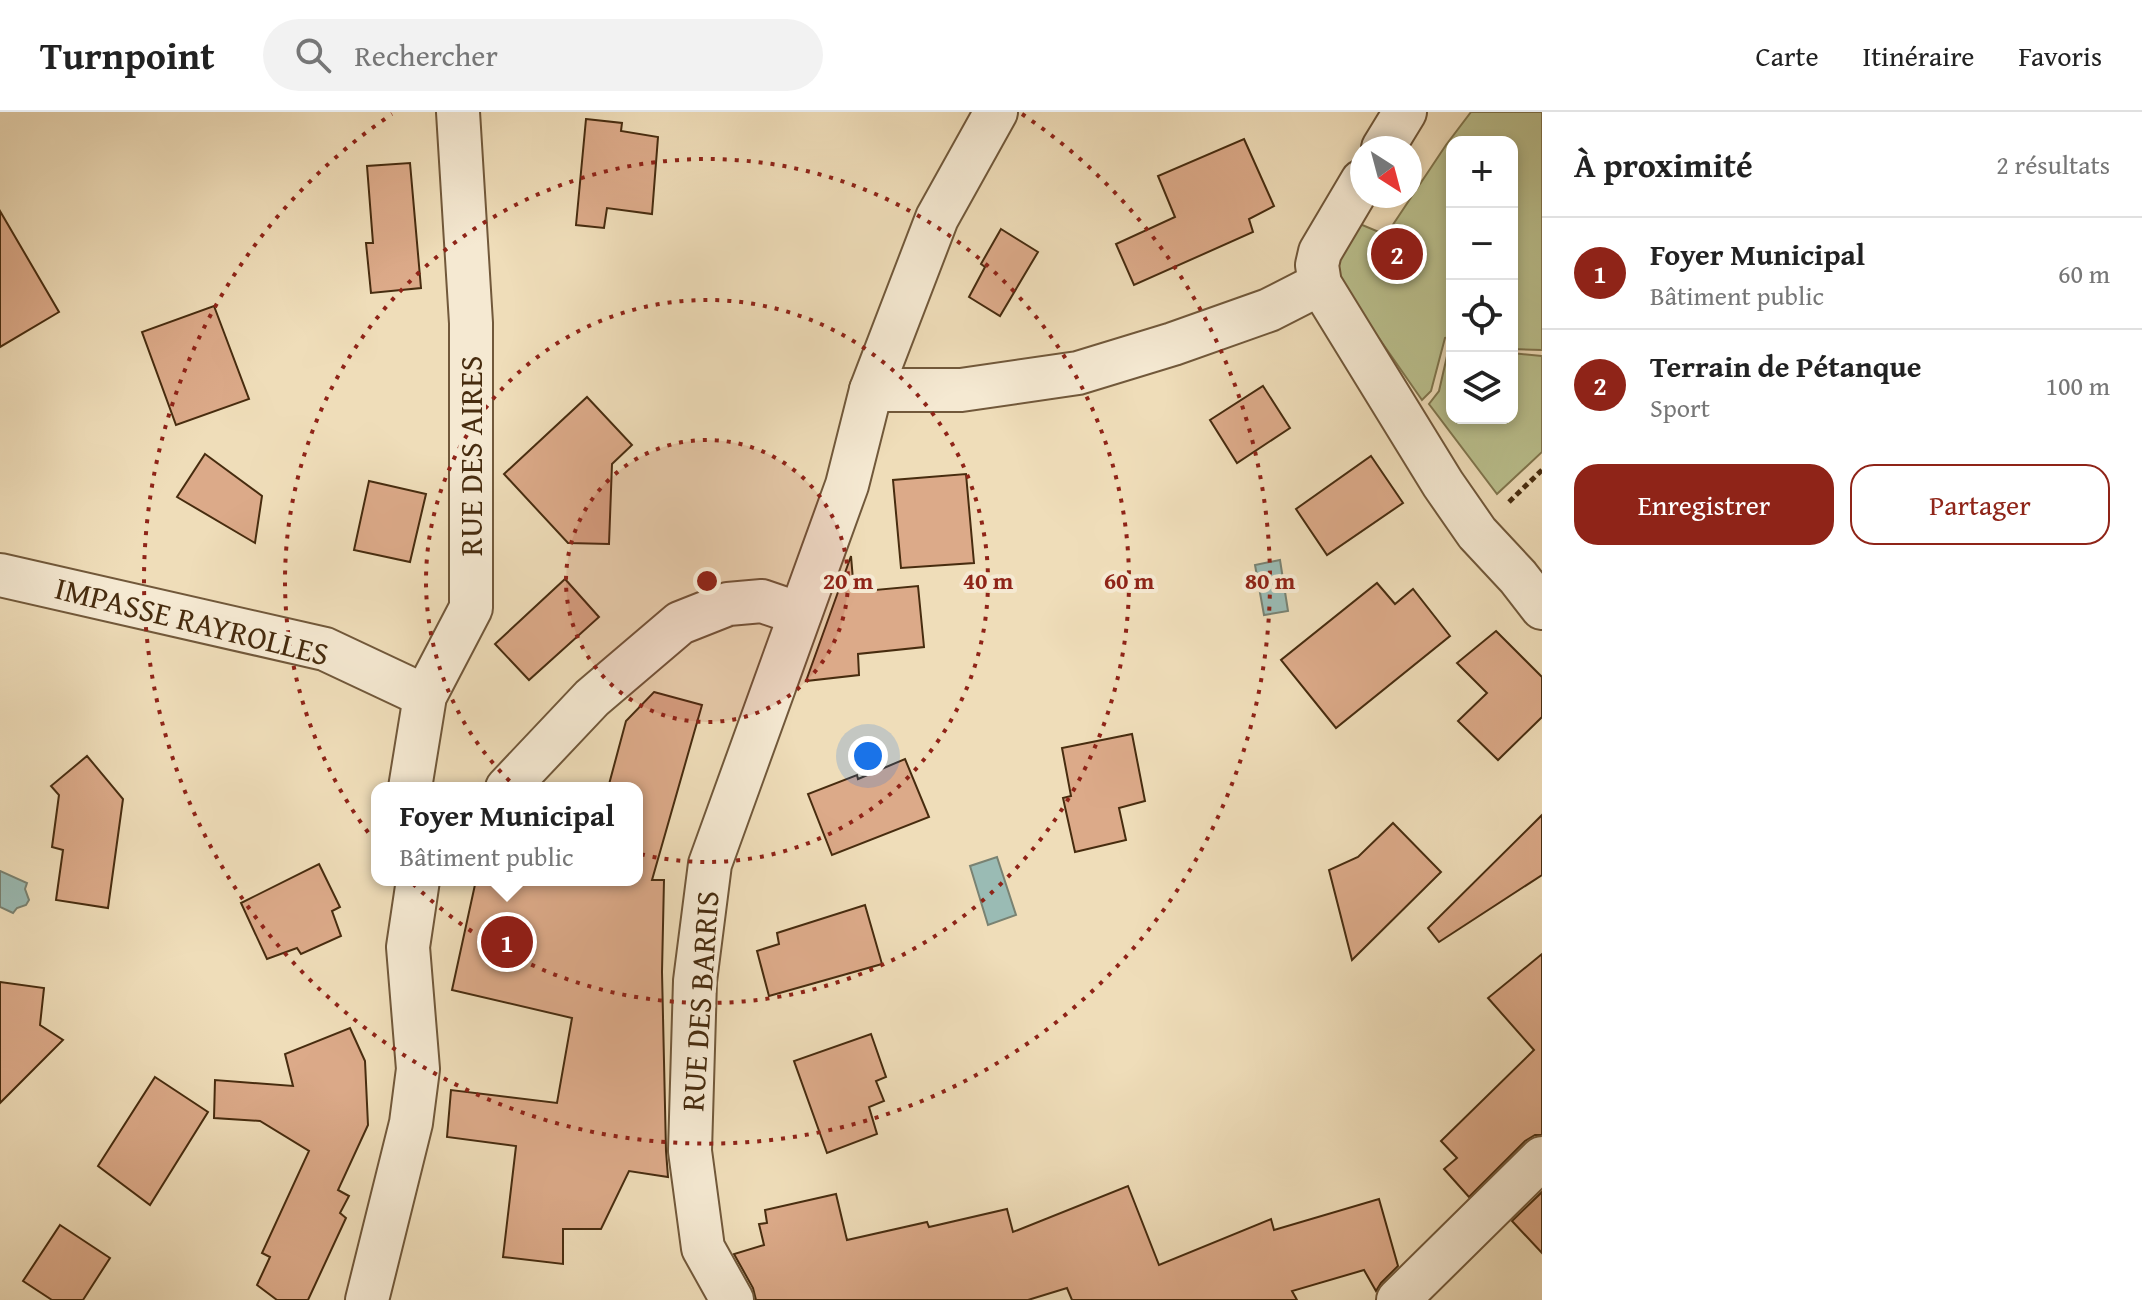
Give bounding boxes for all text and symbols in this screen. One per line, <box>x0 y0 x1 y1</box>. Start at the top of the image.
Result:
search box <box>263 19 823 91</box>
text: Turnpoint <box>40 27 215 83</box>
icon: search <box>291 33 335 77</box>
text: Rechercher <box>355 33 498 77</box>
text: Carte <box>1756 35 1819 76</box>
text: Itinéraire <box>1863 35 1974 76</box>
text: Favoris <box>2018 35 2102 76</box>
north arrow <box>1350 136 1422 208</box>
map controls <box>1446 136 1518 424</box>
button: + <box>1446 136 1518 208</box>
text: À proximité <box>1574 140 1753 189</box>
text: 2 résultats <box>1996 145 2110 184</box>
button: − <box>1446 208 1518 280</box>
pin: 2 <box>1371 224 1423 284</box>
text: Foyer Municipal <box>1650 232 1865 276</box>
text: 1 <box>1593 254 1607 293</box>
text: 60 m <box>2058 254 2110 293</box>
text: Bâtiment public <box>1650 276 1824 315</box>
button: locate <box>1446 280 1518 352</box>
text: Terrain de Pétanque <box>1650 344 1921 388</box>
button: layers <box>1446 352 1518 424</box>
street label: RUE DES AIRES <box>447 356 494 556</box>
text: 2 <box>1593 366 1607 405</box>
text: 100 m <box>2045 366 2110 405</box>
text: Sport <box>1650 388 1710 427</box>
button: Enregistrer <box>1574 464 1834 545</box>
button: Partager <box>1850 464 2110 545</box>
text: 20 m <box>823 563 874 598</box>
text: 40 m <box>963 563 1014 598</box>
text: 60 m <box>1104 563 1155 598</box>
text: 80 m <box>1245 563 1296 598</box>
street label: IMPASSE RAYROLLES <box>50 564 334 677</box>
centre of rings <box>693 567 721 595</box>
your location <box>848 736 888 776</box>
popup <box>371 782 643 886</box>
text: Foyer Municipal <box>399 793 615 837</box>
text: Bâtiment public <box>399 837 574 876</box>
street label: RUE DES BARRIS <box>668 889 731 1113</box>
pin: 1 <box>481 912 533 972</box>

